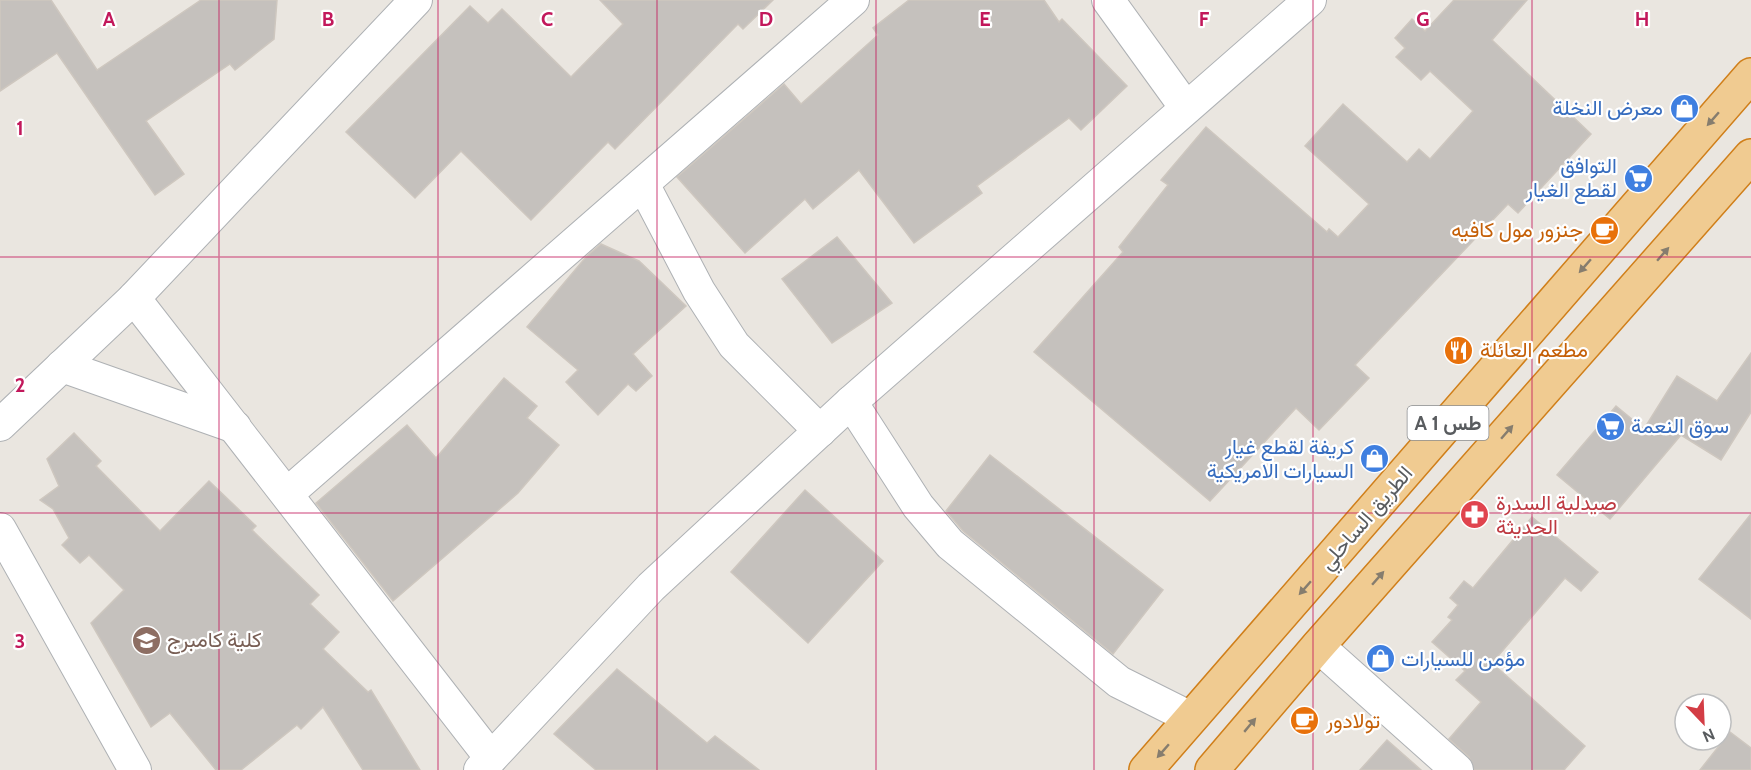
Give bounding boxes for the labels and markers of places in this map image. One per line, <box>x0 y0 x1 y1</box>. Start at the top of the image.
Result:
shop icon: معرض النخلة <box>1668 92 1700 124</box>
place label: معرض النخلة <box>1553 95 1663 121</box>
place label: التوافق لقطع الغيار <box>1525 153 1617 204</box>
supermarket icon: التوافق لقطع الغيار <box>1622 162 1654 194</box>
cafe icon: جنزور مول كافيه <box>1588 214 1620 246</box>
place label: جنزور مول كافيه <box>1451 217 1583 243</box>
restaurant icon: مطعم العائلة <box>1443 334 1475 366</box>
place label: مطعم العائلة <box>1480 337 1588 364</box>
supermarket icon: سوق النعمة <box>1594 410 1626 442</box>
place label: سوق النعمة <box>1631 413 1729 439</box>
place label: كريفة لقطع غيار السيارات الامريكية <box>1207 434 1354 484</box>
shop icon: كريفة لقطع غيار السيارات الامريكية <box>1359 443 1391 475</box>
place label: صيدلية السدرة الحديثة <box>1496 490 1617 539</box>
pharmacy icon: صيدلية السدرة الحديثة <box>1459 499 1491 531</box>
school or university icon: كلية كامبرج <box>130 624 162 656</box>
place label: كلية كامبرج <box>167 627 262 654</box>
shop icon: مؤمن للسيارات <box>1364 643 1396 675</box>
place label: مؤمن للسيارات <box>1401 646 1525 672</box>
cafe icon: تولادور <box>1289 705 1321 737</box>
place label: تولادور <box>1325 708 1380 734</box>

